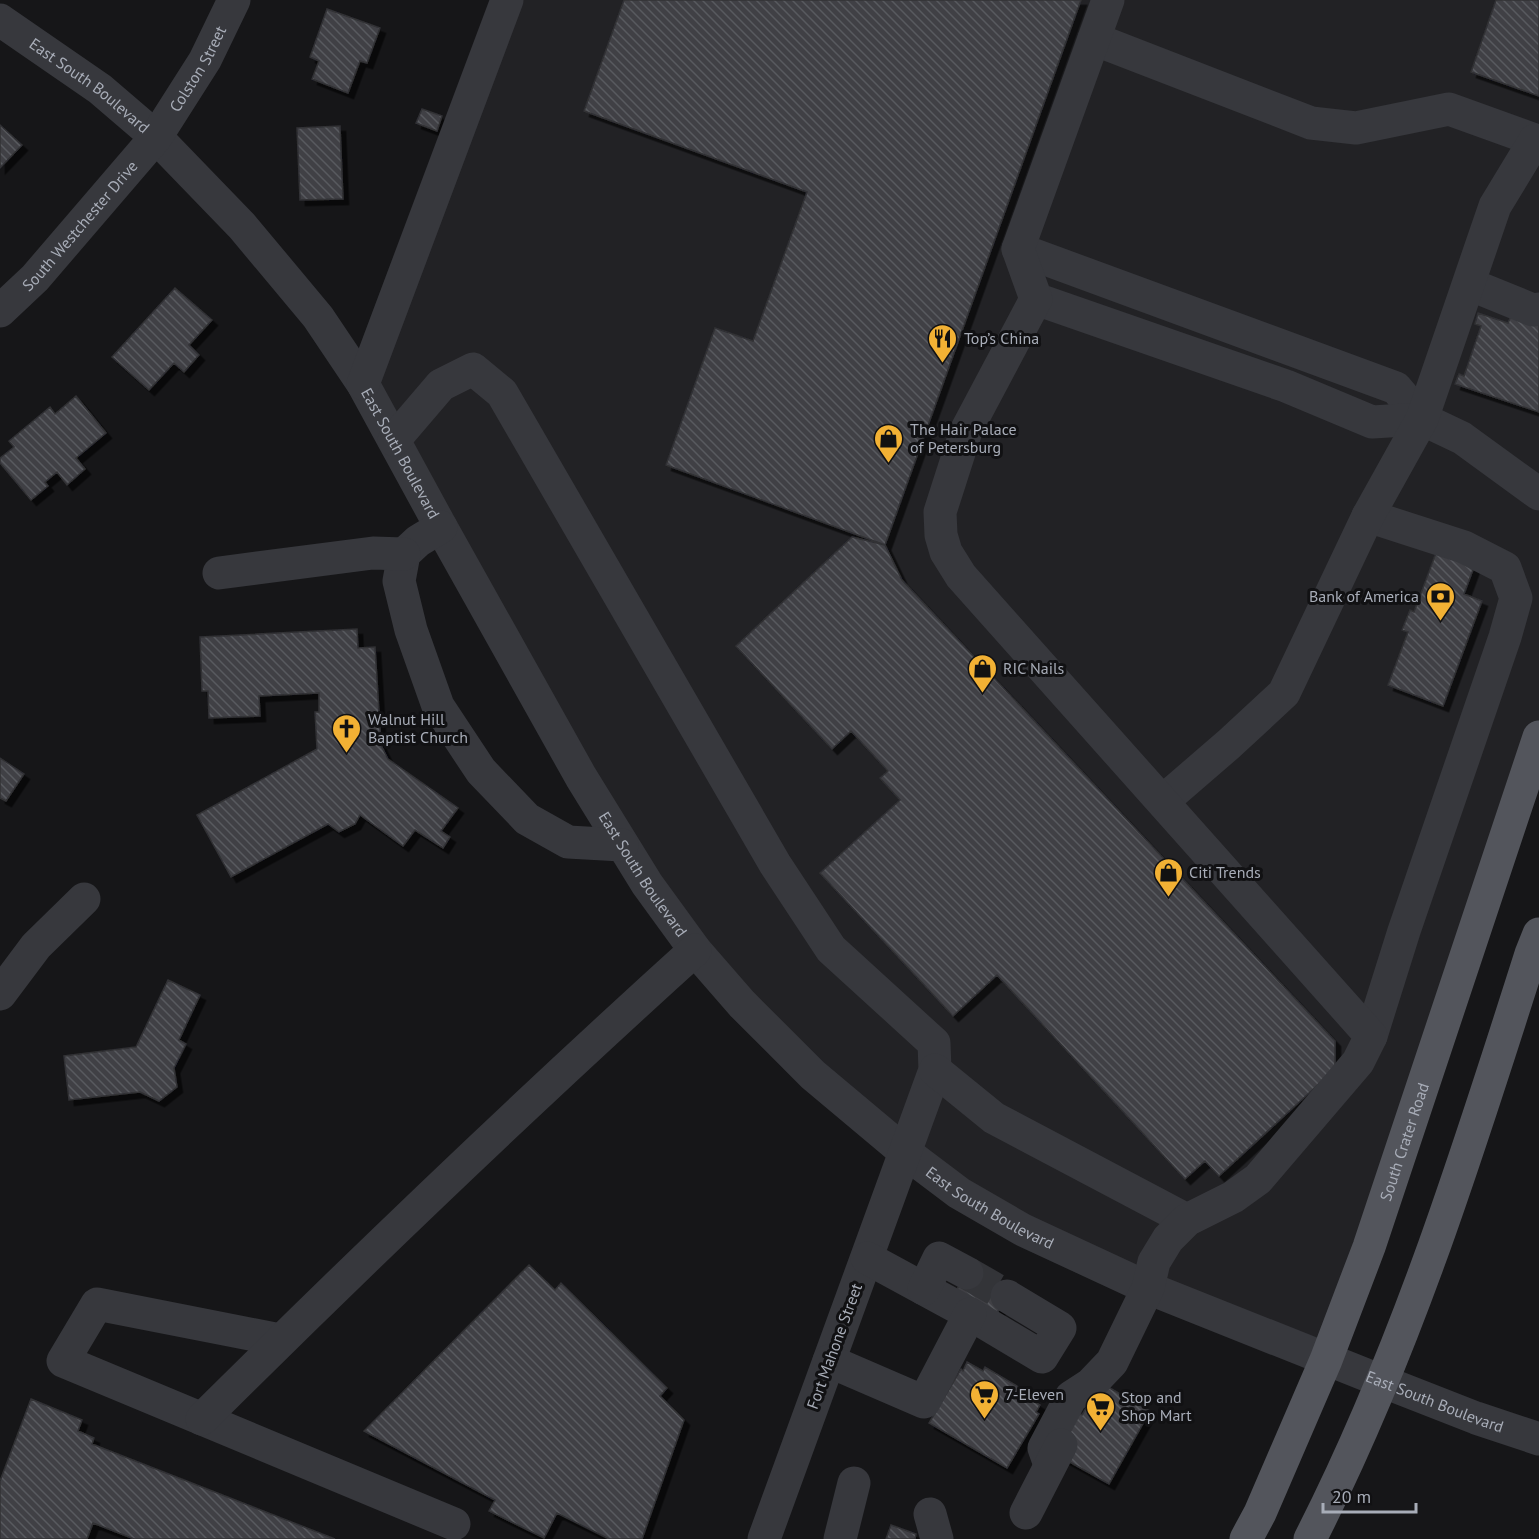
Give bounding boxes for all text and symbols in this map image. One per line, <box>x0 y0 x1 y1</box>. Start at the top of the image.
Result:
street label: Colston Street <box>165 22 230 115</box>
street label: East South Boulevard <box>26 33 154 137</box>
street label: South Westchester Drive <box>18 156 142 295</box>
restaurant icon: Top’s China <box>927 322 959 364</box>
place label: Top’s China <box>964 328 1039 348</box>
street label: East South Boulevard <box>357 384 444 522</box>
place label: The Hair Palace of Petersburg <box>910 419 1017 457</box>
shop icon: The Hair Palace of Petersburg <box>873 422 905 464</box>
bank icon: Bank of America <box>1424 580 1456 622</box>
place label: Bank of America <box>1309 586 1419 606</box>
shop icon: RIC Nails <box>966 652 998 694</box>
place label: RIC Nails <box>1003 658 1065 678</box>
place label: Walnut Hill Baptist Church <box>368 709 468 747</box>
church icon: Walnut Hill Baptist Church <box>331 712 363 754</box>
street label: East South Boulevard <box>595 808 692 940</box>
shop icon: Citi Trends <box>1152 856 1184 898</box>
place label: Citi Trends <box>1189 862 1261 882</box>
street label: South Crater Road <box>1375 1080 1433 1203</box>
street label: East South Boulevard <box>922 1162 1057 1253</box>
street label: Fort Mahone Street <box>802 1280 866 1412</box>
street label: East South Boulevard <box>1363 1366 1506 1437</box>
supermarket icon: 7-Eleven <box>968 1378 1000 1420</box>
place label: 7-Eleven <box>1005 1384 1064 1404</box>
place label: Stop and Shop Mart <box>1121 1387 1192 1425</box>
supermarket icon: Stop and Shop Mart <box>1084 1390 1116 1432</box>
scale bar <box>1323 1476 1416 1514</box>
text: 20 m <box>1332 1485 1371 1508</box>

